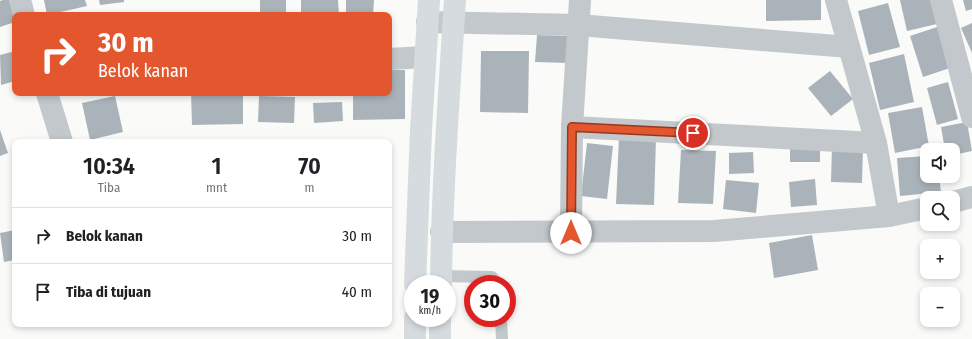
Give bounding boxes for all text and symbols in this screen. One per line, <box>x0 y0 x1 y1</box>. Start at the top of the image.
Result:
text: 30 m <box>98 26 154 59</box>
icon: right <box>32 28 84 80</box>
text: Belok kanan <box>98 60 188 82</box>
pin <box>676 116 710 150</box>
icon: arrive <box>682 122 704 144</box>
map controls <box>920 143 960 327</box>
button: sound <box>920 143 960 183</box>
text: 10:34 <box>83 152 135 180</box>
text: 1 <box>212 152 222 180</box>
text: 70 <box>298 152 321 180</box>
text: Tiba <box>98 180 120 195</box>
text: mnt <box>206 180 227 195</box>
text: m <box>305 180 315 195</box>
button: search <box>920 191 960 231</box>
position arrow <box>550 212 592 254</box>
icon: right <box>32 225 54 247</box>
text: Belok kanan <box>66 227 143 245</box>
text: 30 m <box>342 227 372 245</box>
button: + <box>920 239 960 279</box>
speed limit sign: 30 <box>464 275 516 327</box>
icon: arrive <box>32 281 54 303</box>
text: Tiba di tujuan <box>66 283 151 301</box>
text: 40 m <box>342 283 372 301</box>
text: 19 <box>421 284 439 308</box>
button: − <box>920 287 960 327</box>
text: km/h <box>419 305 441 317</box>

